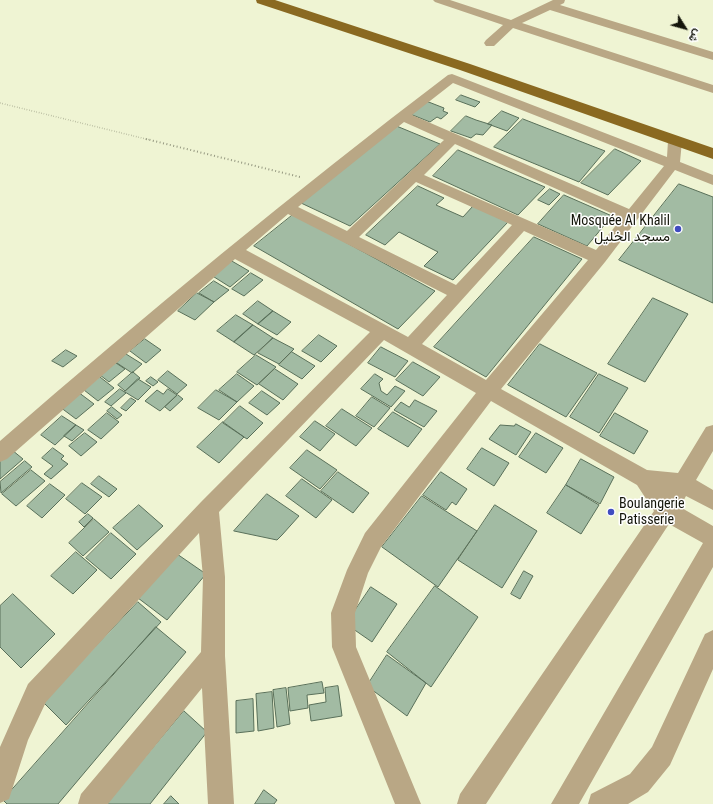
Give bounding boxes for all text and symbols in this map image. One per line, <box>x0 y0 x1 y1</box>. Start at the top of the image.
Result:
north arrow <box>665 8 705 48</box>
text: ش <box>686 26 704 45</box>
place label: Mosquée Al Khalil مسجد الخليل <box>571 213 670 246</box>
marker: Mosquée Al Khalil مسجد الخليل <box>673 224 683 234</box>
place label: Boulangerie Patisserie <box>619 496 685 528</box>
marker: Boulangerie Patisserie <box>606 507 616 517</box>

